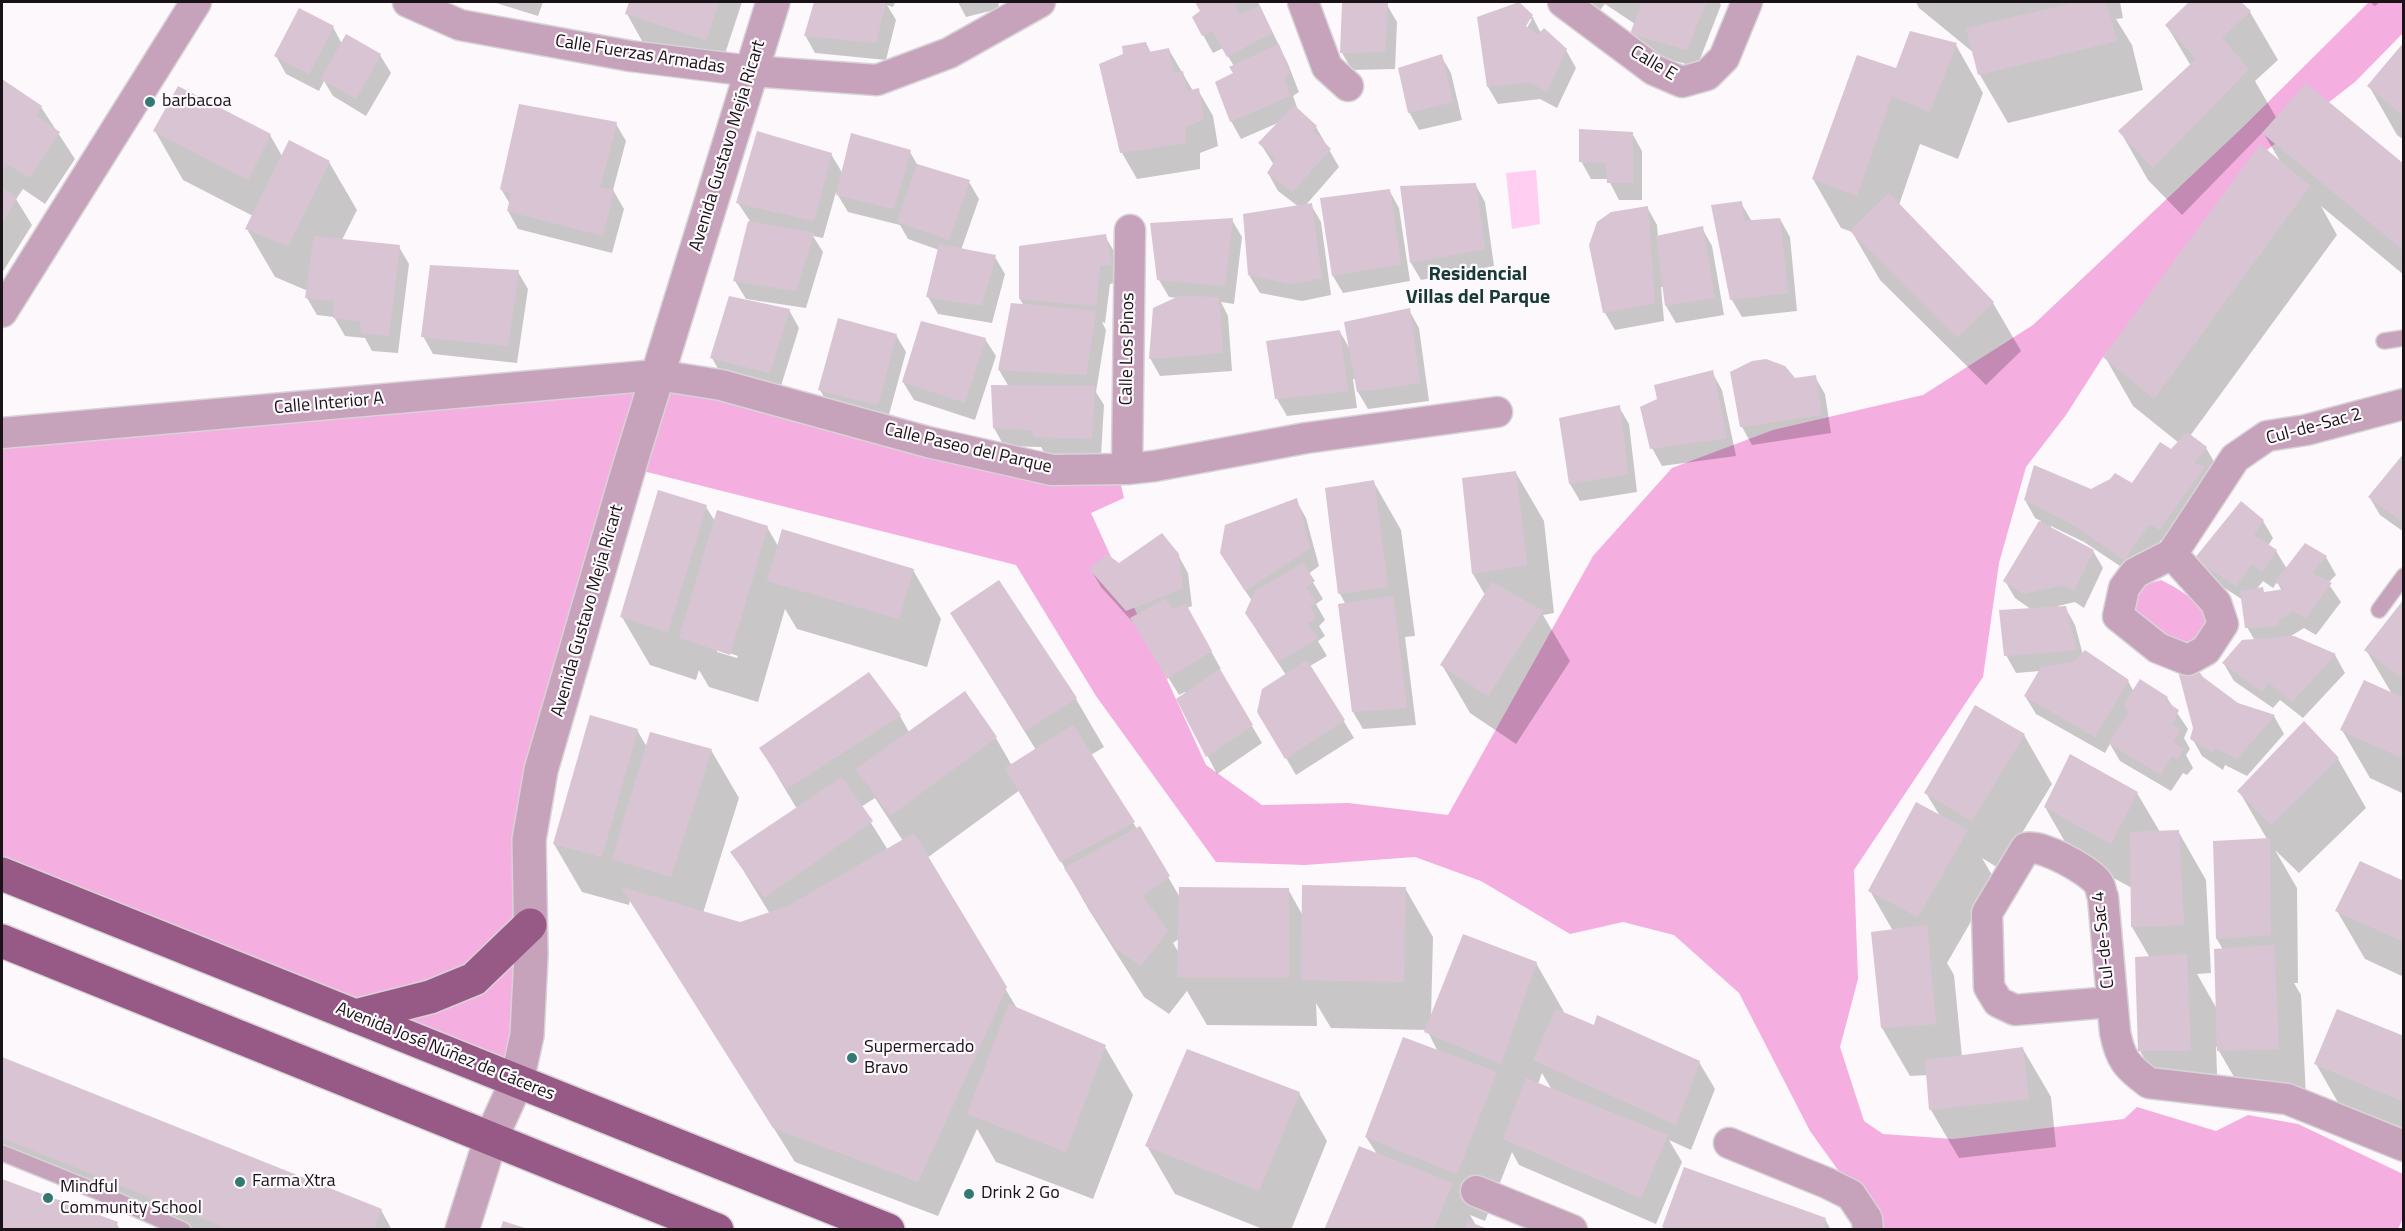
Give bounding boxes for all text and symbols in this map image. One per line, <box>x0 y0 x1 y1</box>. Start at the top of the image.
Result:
street label: Calle Fuerzas Armadas <box>554 31 726 79</box>
street label: Avenida Gustavo Mejía Ricart <box>686 38 770 254</box>
street label: Calle E <box>1626 42 1680 86</box>
place label: barbacoa <box>162 91 231 113</box>
marker: barbacoa <box>143 95 157 109</box>
district label: Residencial Villas del Parque <box>1406 263 1550 310</box>
street label: Calle Los Pinos <box>1116 292 1140 406</box>
street label: Calle Interior A <box>273 388 385 420</box>
street label: Cul-de-Sac 2 <box>2264 404 2364 450</box>
street label: Calle Paseo del Parque <box>882 419 1054 479</box>
street label: Avenida Gustavo Mejía Ricart <box>547 502 629 720</box>
street label: Cul-de-Sac 4 <box>2088 890 2120 990</box>
street label: Avenida José Núñez de Cáceres <box>332 998 558 1106</box>
place label: Supermercado Bravo <box>864 1037 974 1080</box>
marker: Supermercado Bravo <box>845 1051 859 1065</box>
place label: Farma Xtra <box>252 1171 336 1193</box>
marker: Farma Xtra <box>233 1175 247 1189</box>
place label: Mindful Community School <box>60 1177 202 1220</box>
place label: Drink 2 Go <box>981 1183 1060 1205</box>
marker: Drink 2 Go <box>962 1187 976 1201</box>
marker: Mindful Community School <box>41 1191 55 1205</box>

